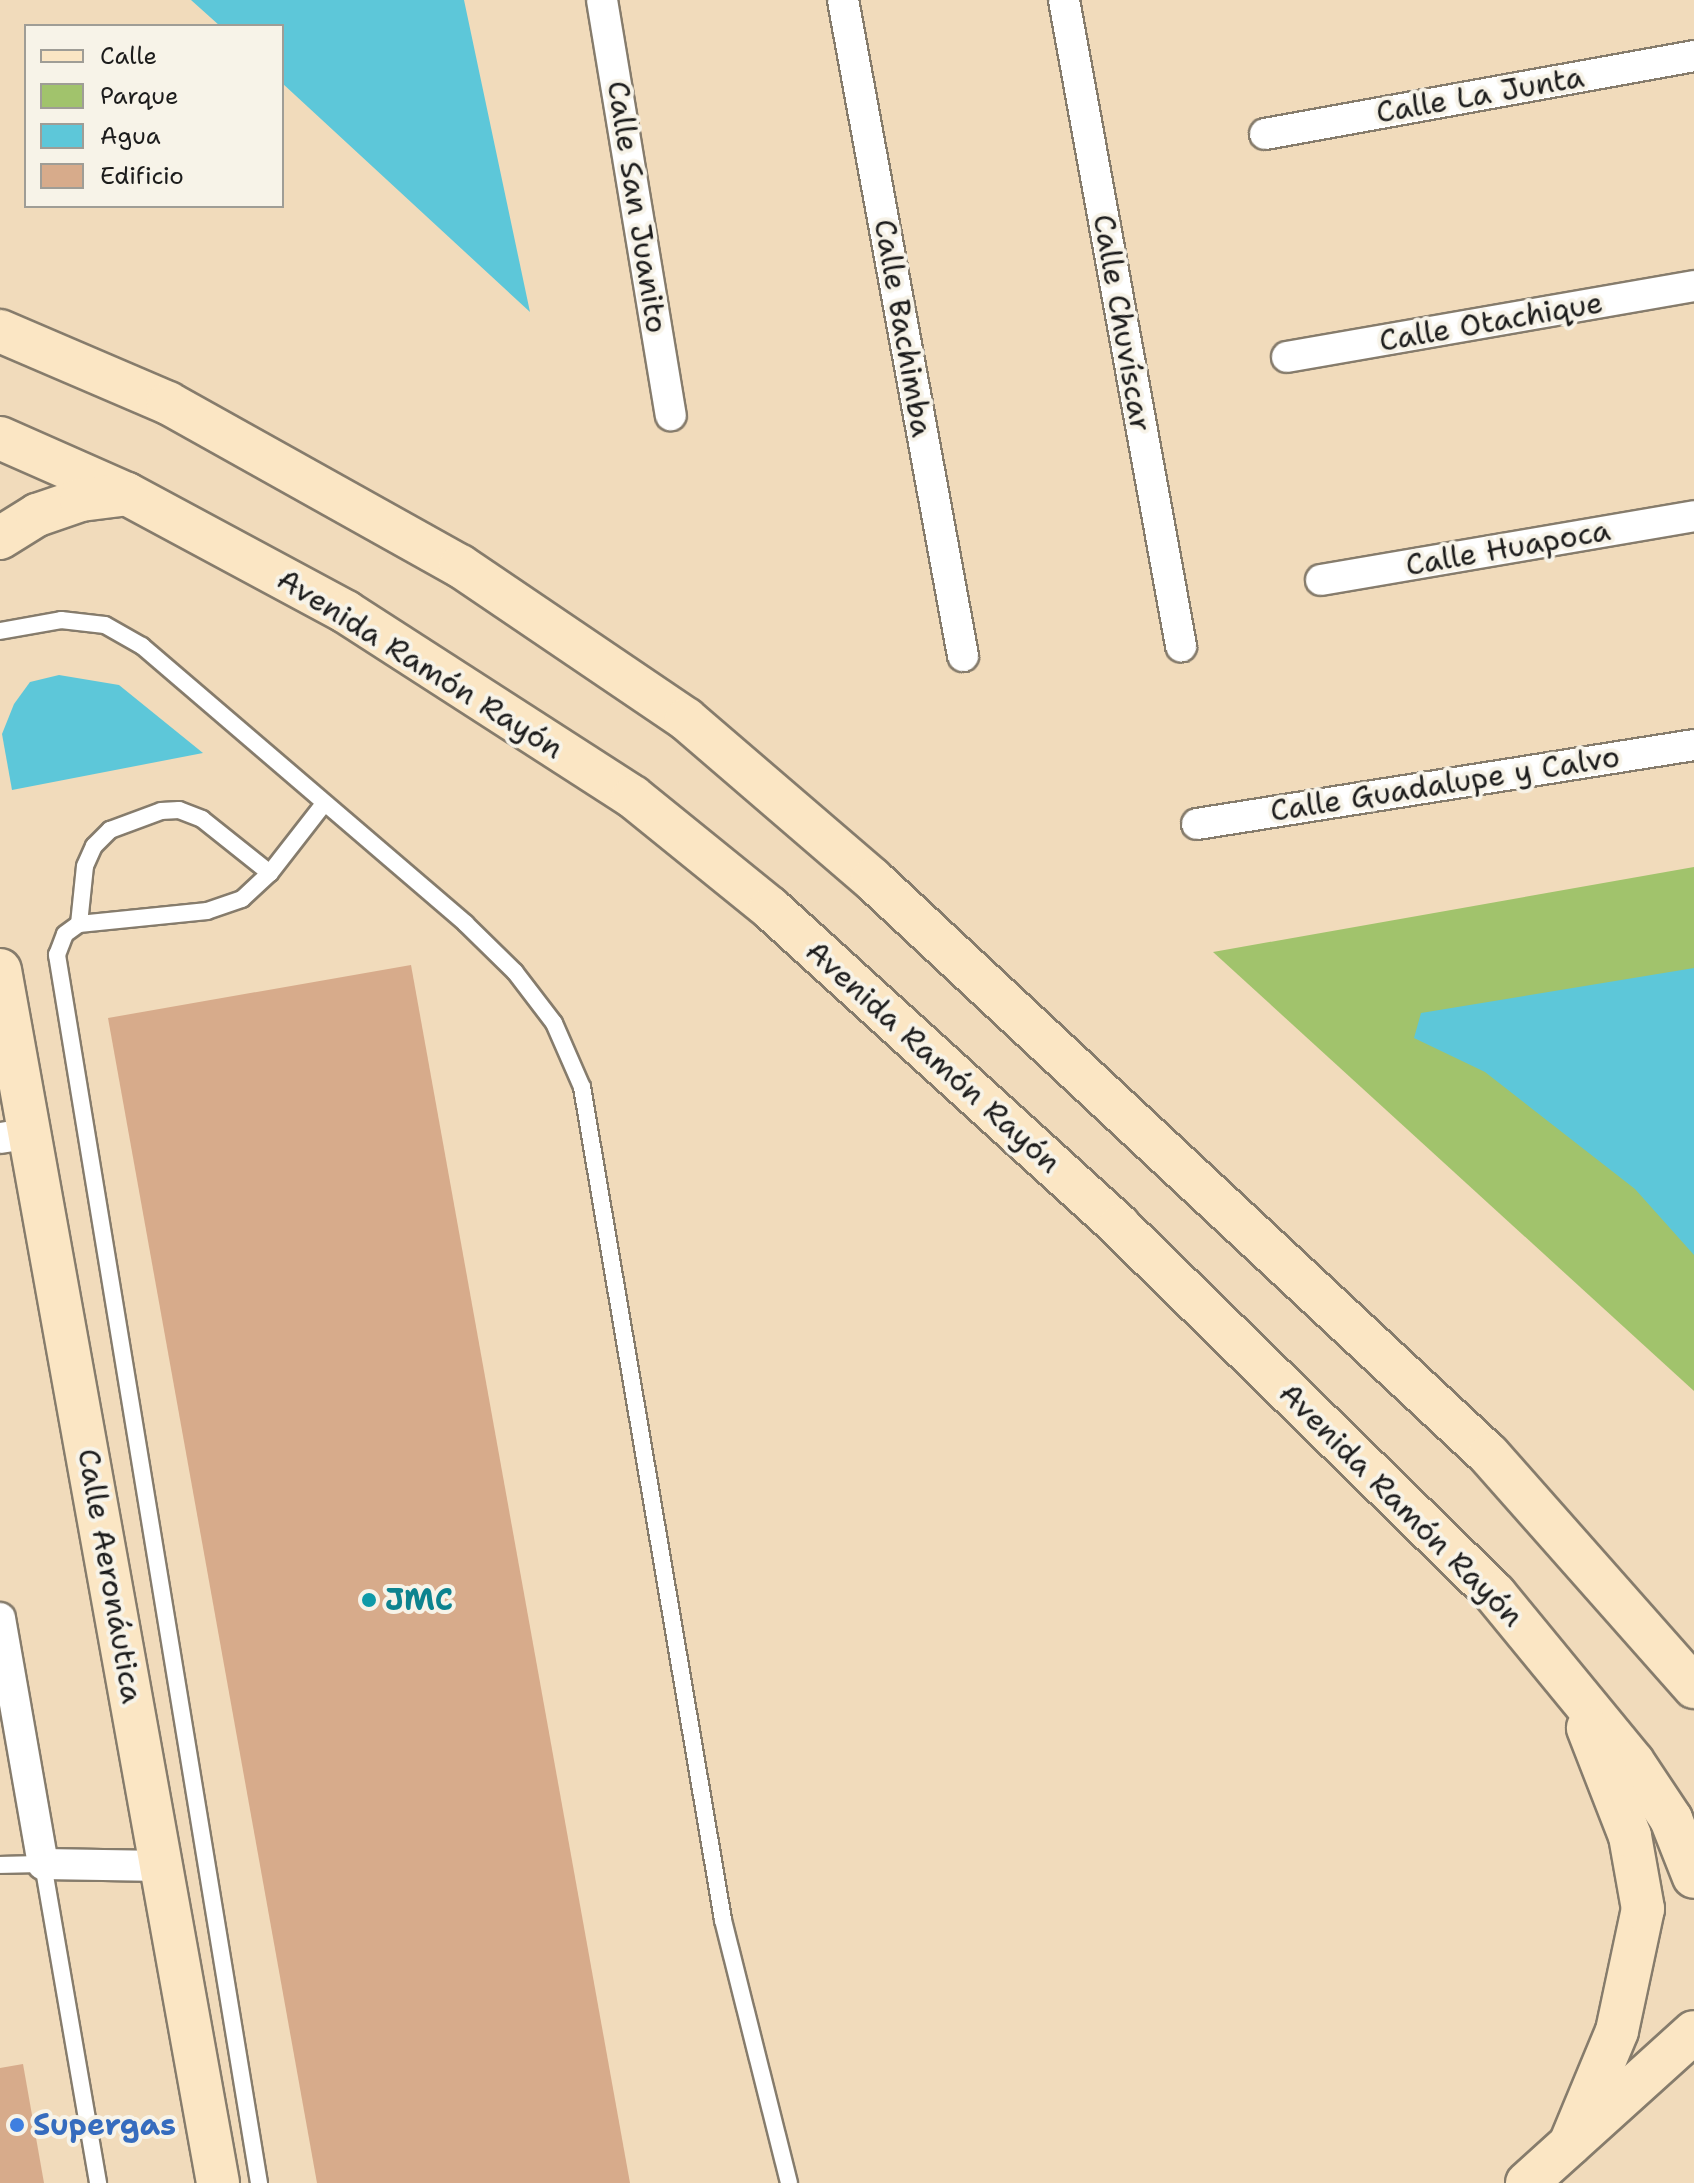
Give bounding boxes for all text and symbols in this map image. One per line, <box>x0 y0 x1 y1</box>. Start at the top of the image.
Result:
legend <box>24 24 284 208</box>
text: Calle <box>100 40 157 72</box>
street label: Calle La Junta <box>1373 59 1587 131</box>
street label: Calle San Juanito <box>599 78 675 336</box>
text: Parque <box>100 80 179 112</box>
text: Agua <box>100 120 161 152</box>
text: Edificio <box>100 160 184 192</box>
street label: Calle Chuvíscar <box>1085 211 1159 435</box>
street label: Calle Bachimba <box>866 216 940 440</box>
street label: Calle Otachique <box>1376 285 1606 359</box>
street label: Calle Huapoca <box>1403 512 1613 584</box>
street label: Avenida Ramón Rayón <box>270 561 570 767</box>
street label: Calle Guadalupe y Calvo <box>1268 739 1622 829</box>
street label: Avenida Ramón Rayón <box>798 933 1068 1181</box>
street label: Avenida Ramón Rayón <box>1272 1376 1530 1634</box>
street label: Calle Aeronáutica <box>70 1446 150 1706</box>
place label: JMC <box>385 1582 453 1618</box>
marker: JMC <box>360 1591 378 1609</box>
place label: Supergas <box>33 2107 176 2143</box>
marker: Supergas <box>8 2116 26 2134</box>

